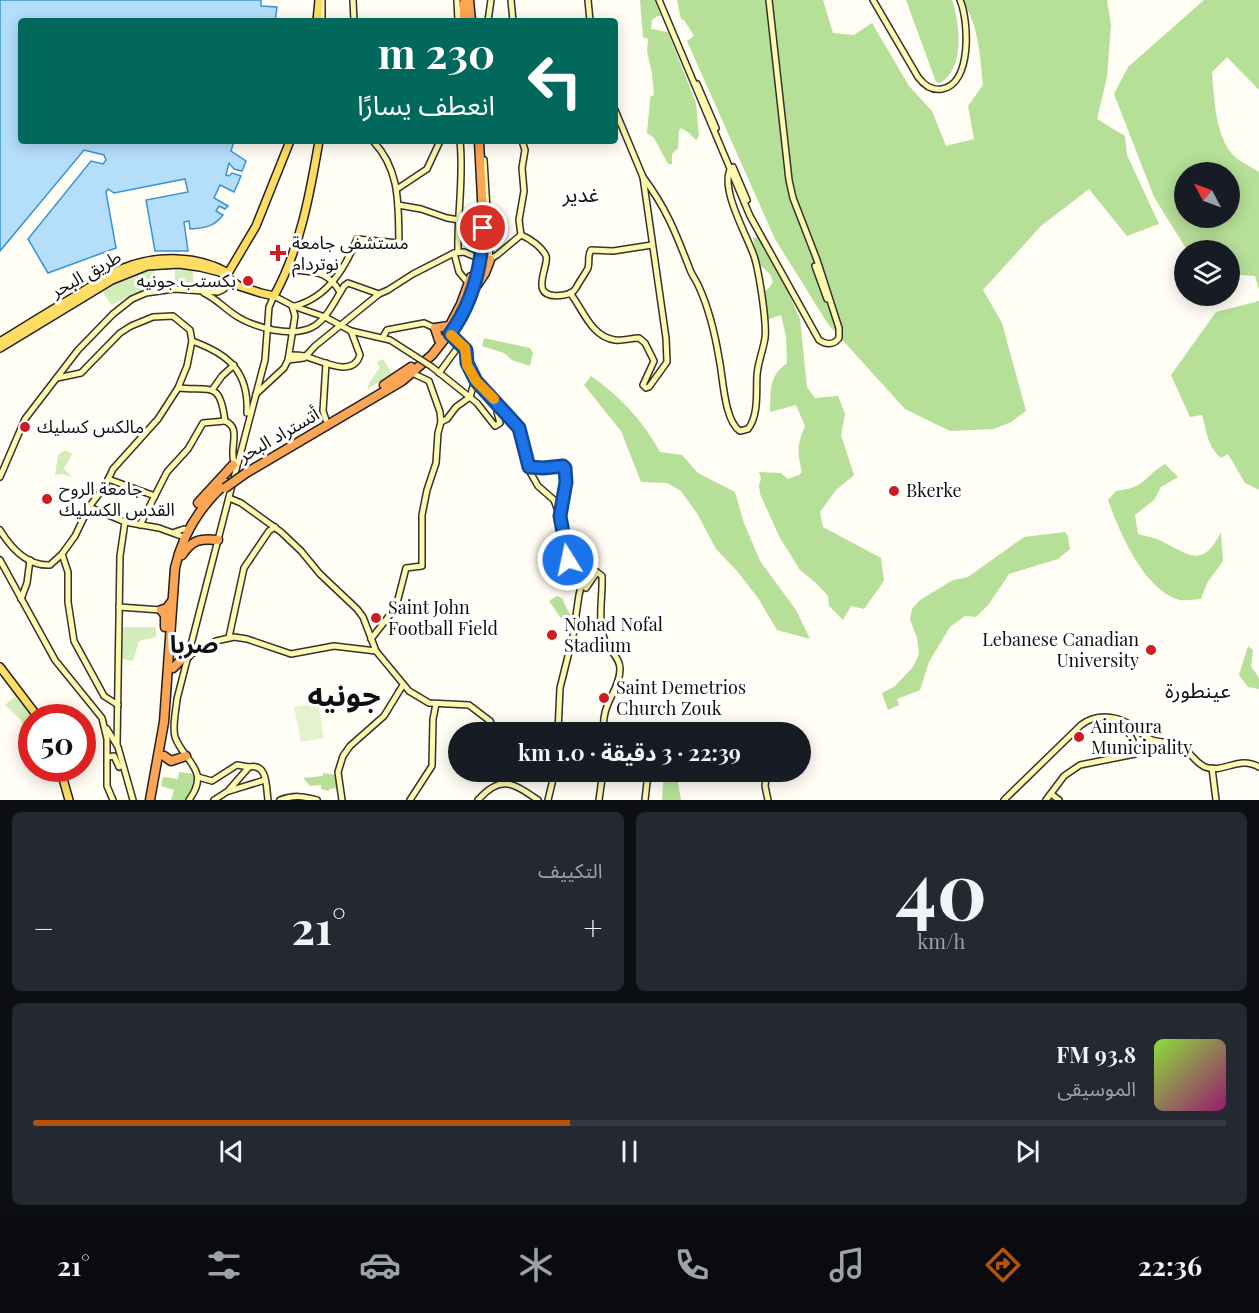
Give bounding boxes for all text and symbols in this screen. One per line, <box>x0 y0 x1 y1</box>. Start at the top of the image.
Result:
text: 230 m <box>378 24 495 80</box>
icon: left <box>516 42 594 120</box>
text: انعطف يسارًا <box>357 86 495 122</box>
north arrow <box>1174 162 1240 228</box>
map controls <box>1174 162 1240 306</box>
district label: غدير <box>562 179 599 207</box>
pin <box>457 202 508 253</box>
icon: arrive <box>466 211 499 244</box>
place label: مستشفى جامعة نوتردام <box>292 230 409 278</box>
button: layers <box>1174 240 1240 306</box>
street label: طريق البحر <box>45 244 125 303</box>
marker: مستشفى جامعة نوتردام <box>269 244 287 262</box>
place label: بكستب جونيه <box>136 268 236 292</box>
marker: بكستب جونيه <box>241 274 255 288</box>
street label: أتستراد البحر <box>233 401 323 467</box>
place label: مالكس كسليك <box>37 414 144 438</box>
marker: مالكس كسليك <box>18 420 32 434</box>
place label: جامعة الروح القدس الكسليك <box>59 476 175 521</box>
place label: Bkerke <box>906 478 962 502</box>
marker: Bkerke <box>887 484 901 498</box>
marker: جامعة الروح القدس الكسليك <box>40 492 54 506</box>
position arrow <box>536 528 600 592</box>
place label: Saint John Football Field <box>388 595 498 640</box>
marker: Saint John Football Field <box>369 611 383 625</box>
place label: Nohad Nofal Stadium <box>564 612 663 657</box>
district label: صربا <box>170 627 218 659</box>
place label: Lebanese Canadian University <box>982 627 1139 672</box>
marker: Nohad Nofal Stadium <box>545 628 559 642</box>
marker: Lebanese Canadian University <box>1144 643 1158 657</box>
district label: جونيه <box>307 674 381 714</box>
place label: Saint Demetrios Church Zouk <box>616 675 746 720</box>
district label: عينطورة <box>1165 675 1231 703</box>
marker: Saint Demetrios Church Zouk <box>597 691 611 705</box>
speed limit sign: 50 <box>18 704 96 782</box>
place label: Aintoura Municipality <box>1090 714 1192 759</box>
marker: Aintoura Municipality <box>1072 730 1086 744</box>
text: 22:39 · 3 دقيقة · 1.0 km <box>518 737 741 767</box>
text: 40 <box>896 836 987 940</box>
text: التكييف <box>538 856 603 883</box>
text: 21° <box>291 896 346 956</box>
text: − <box>33 905 54 949</box>
text: + <box>583 905 603 949</box>
text: km/h <box>917 927 965 954</box>
text: 93.8 FM <box>1056 1039 1136 1069</box>
text: الموسيقى <box>1057 1074 1136 1101</box>
icon: previous <box>215 1135 248 1168</box>
icon: pause <box>613 1135 646 1168</box>
icon: next <box>1011 1135 1044 1168</box>
icon: filters <box>203 1244 245 1286</box>
icon: car <box>359 1244 401 1286</box>
icon: climate <box>515 1244 557 1286</box>
icon: phone <box>671 1244 713 1286</box>
icon: music <box>826 1244 868 1286</box>
icon: directions <box>982 1244 1024 1286</box>
text: 21° <box>57 1247 90 1283</box>
text: 22:36 <box>1138 1247 1202 1283</box>

